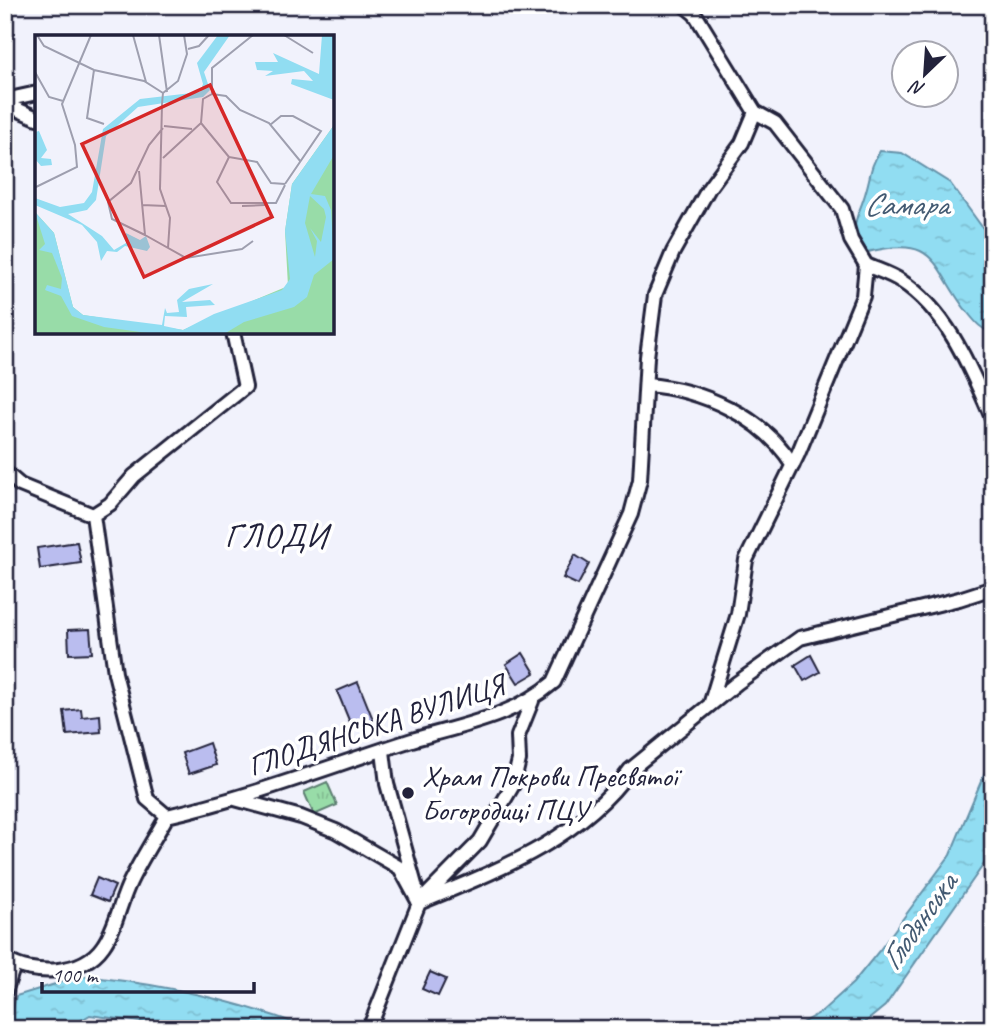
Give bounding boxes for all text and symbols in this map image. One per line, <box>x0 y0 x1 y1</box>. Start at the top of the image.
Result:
inset map <box>35 35 334 334</box>
north arrow <box>890 38 960 108</box>
text: N <box>905 74 929 102</box>
water label: Самара <box>864 184 952 225</box>
district label: ГЛОДИ <box>225 515 332 557</box>
street label: ГЛОДЯНСЬКА ВУЛИЦЯ <box>243 664 513 784</box>
place label: Храм Покрови Пресвятої Богородиці ПЦУ <box>422 757 683 829</box>
marker: Храм Покрови Пресвятої Богородиці ПЦУ <box>400 785 416 801</box>
water label: Глодянська <box>870 862 969 978</box>
scale bar <box>42 950 254 994</box>
text: 100 m <box>52 962 99 988</box>

